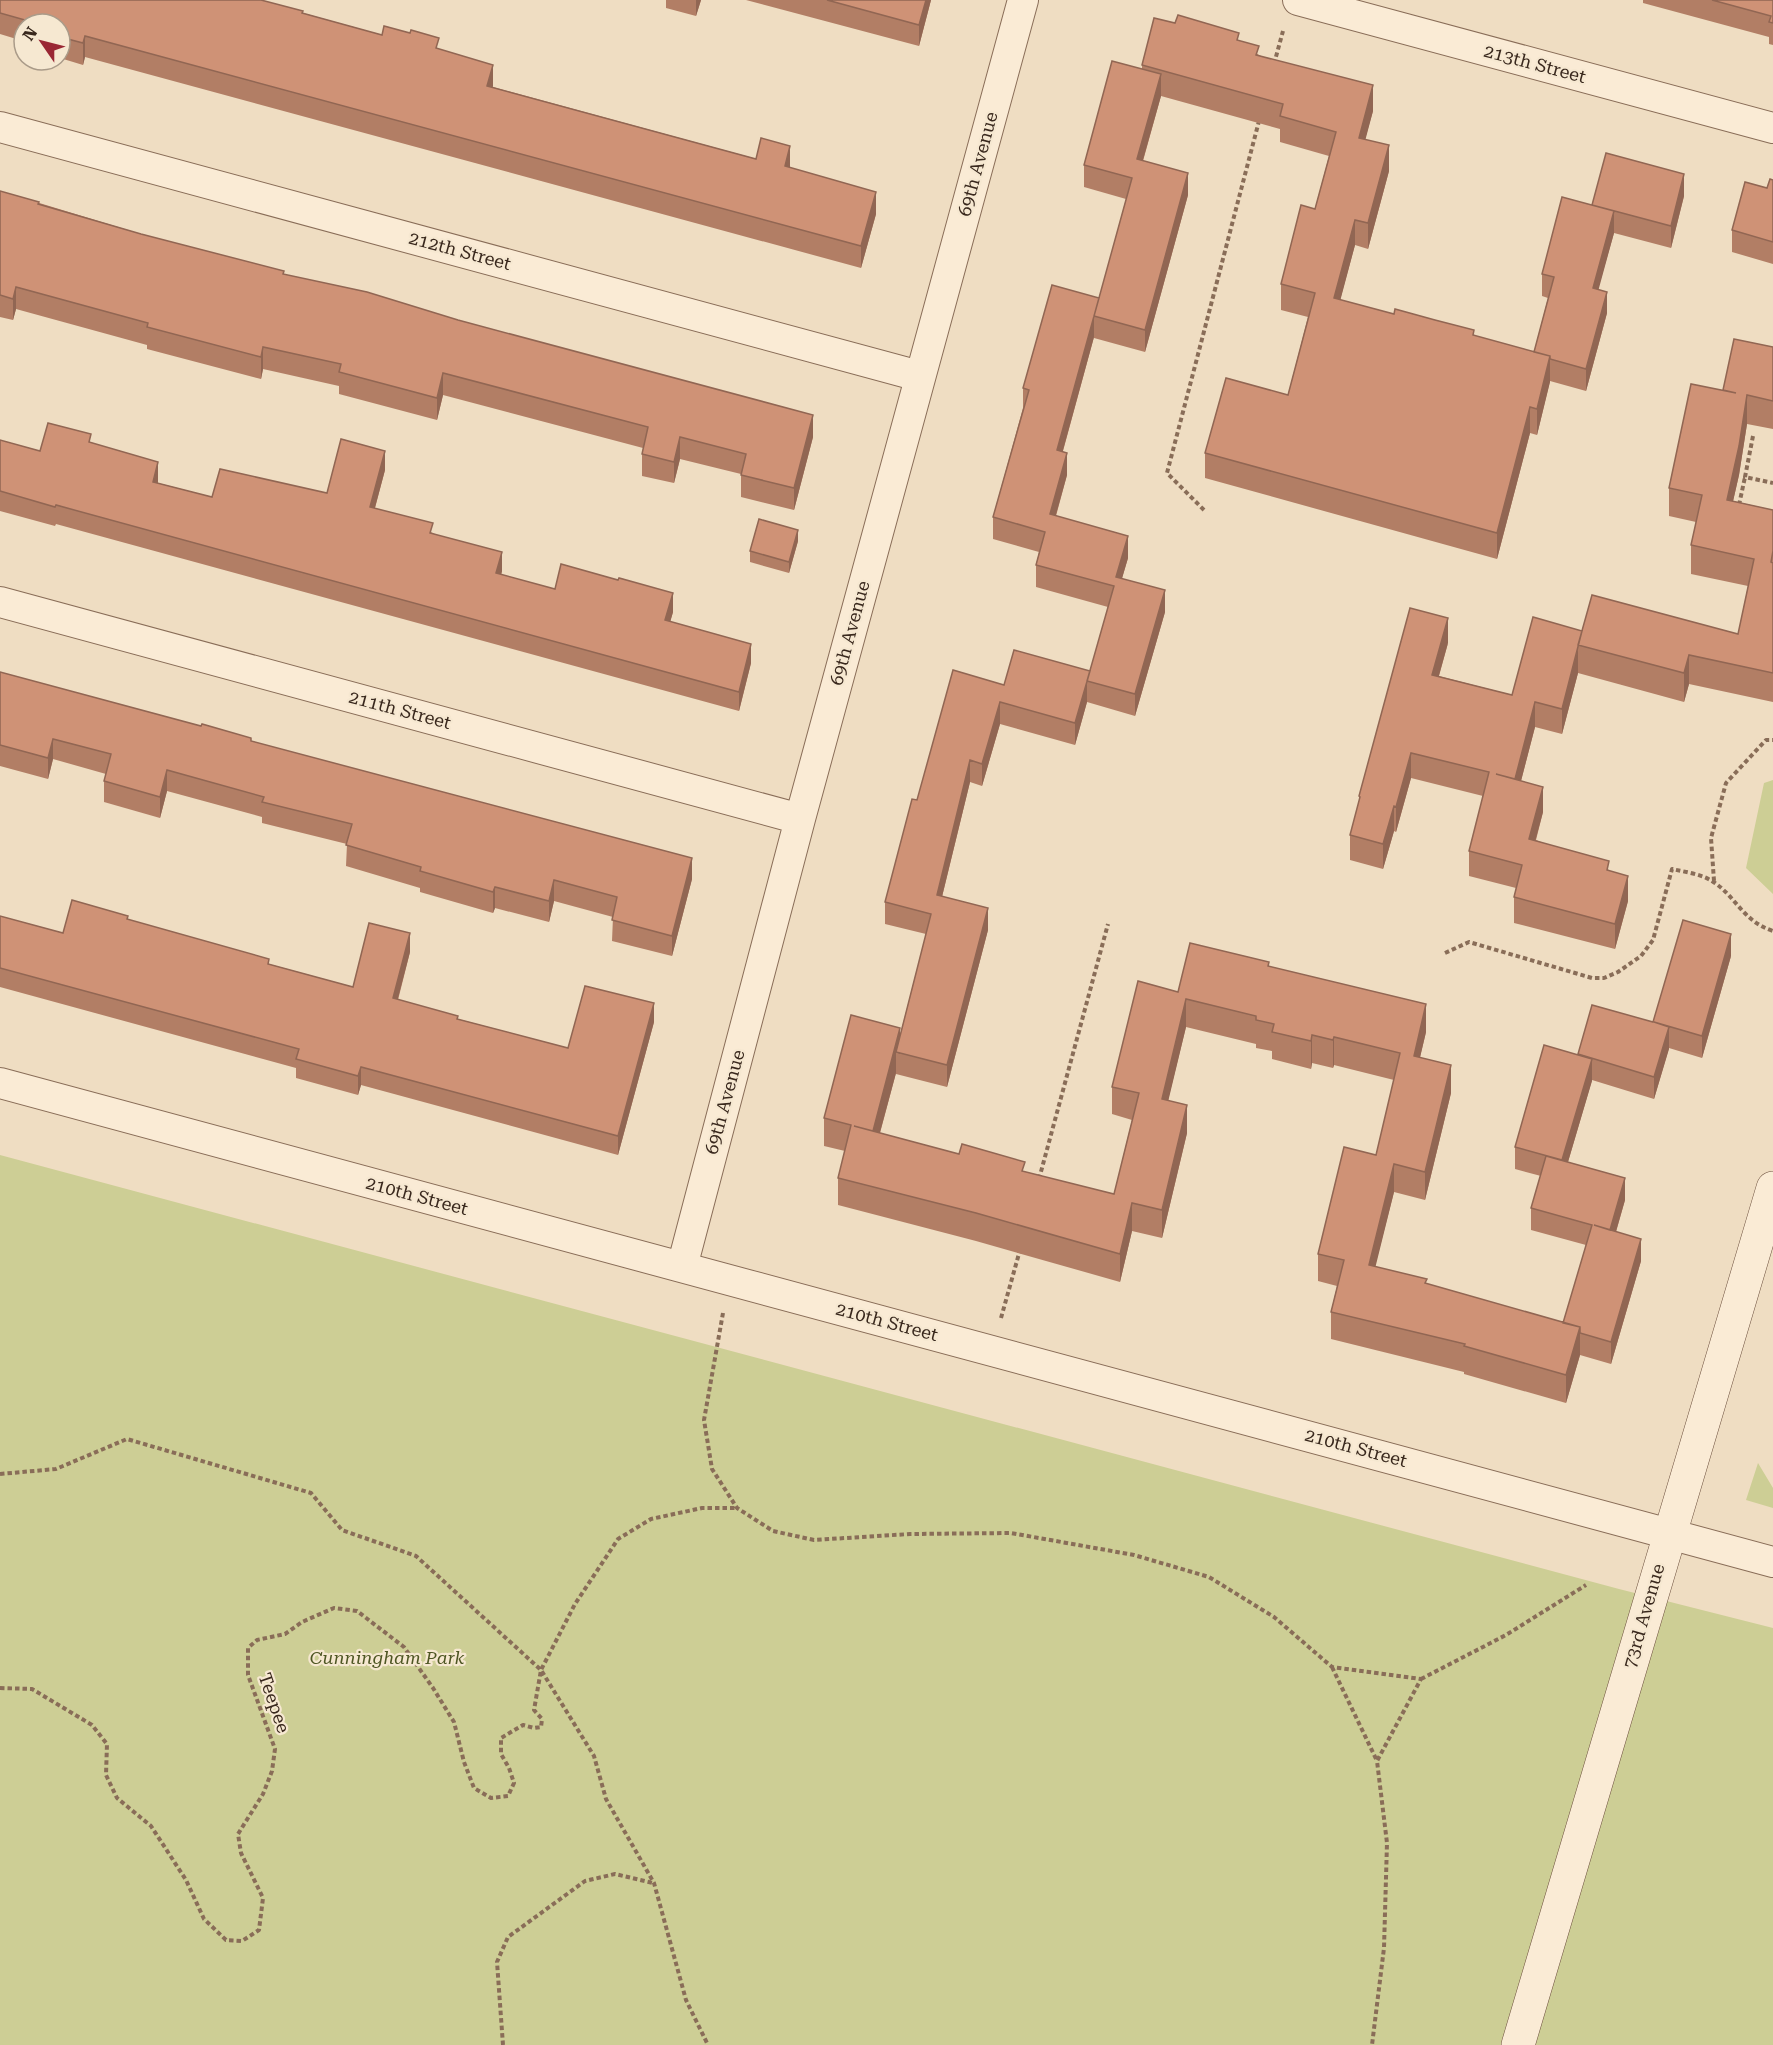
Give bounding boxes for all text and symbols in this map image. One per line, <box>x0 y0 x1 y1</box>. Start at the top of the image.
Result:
north arrow <box>12 12 72 72</box>
text: N <box>19 23 41 44</box>
street label: 213th Street <box>1482 40 1589 87</box>
street label: 69th Avenue <box>953 109 1002 219</box>
street label: 212th Street <box>407 227 514 274</box>
street label: 69th Avenue <box>825 578 874 688</box>
street label: 211th Street <box>347 686 454 733</box>
street label: 69th Avenue <box>700 1047 749 1157</box>
street label: 210th Street <box>364 1172 471 1219</box>
street label: 210th Street <box>834 1298 941 1345</box>
street label: 210th Street <box>1303 1424 1410 1471</box>
street label: 73rd Avenue <box>1619 1561 1669 1671</box>
park label: Cunningham Park <box>310 1647 465 1668</box>
street label: Teepee <box>254 1670 295 1736</box>

